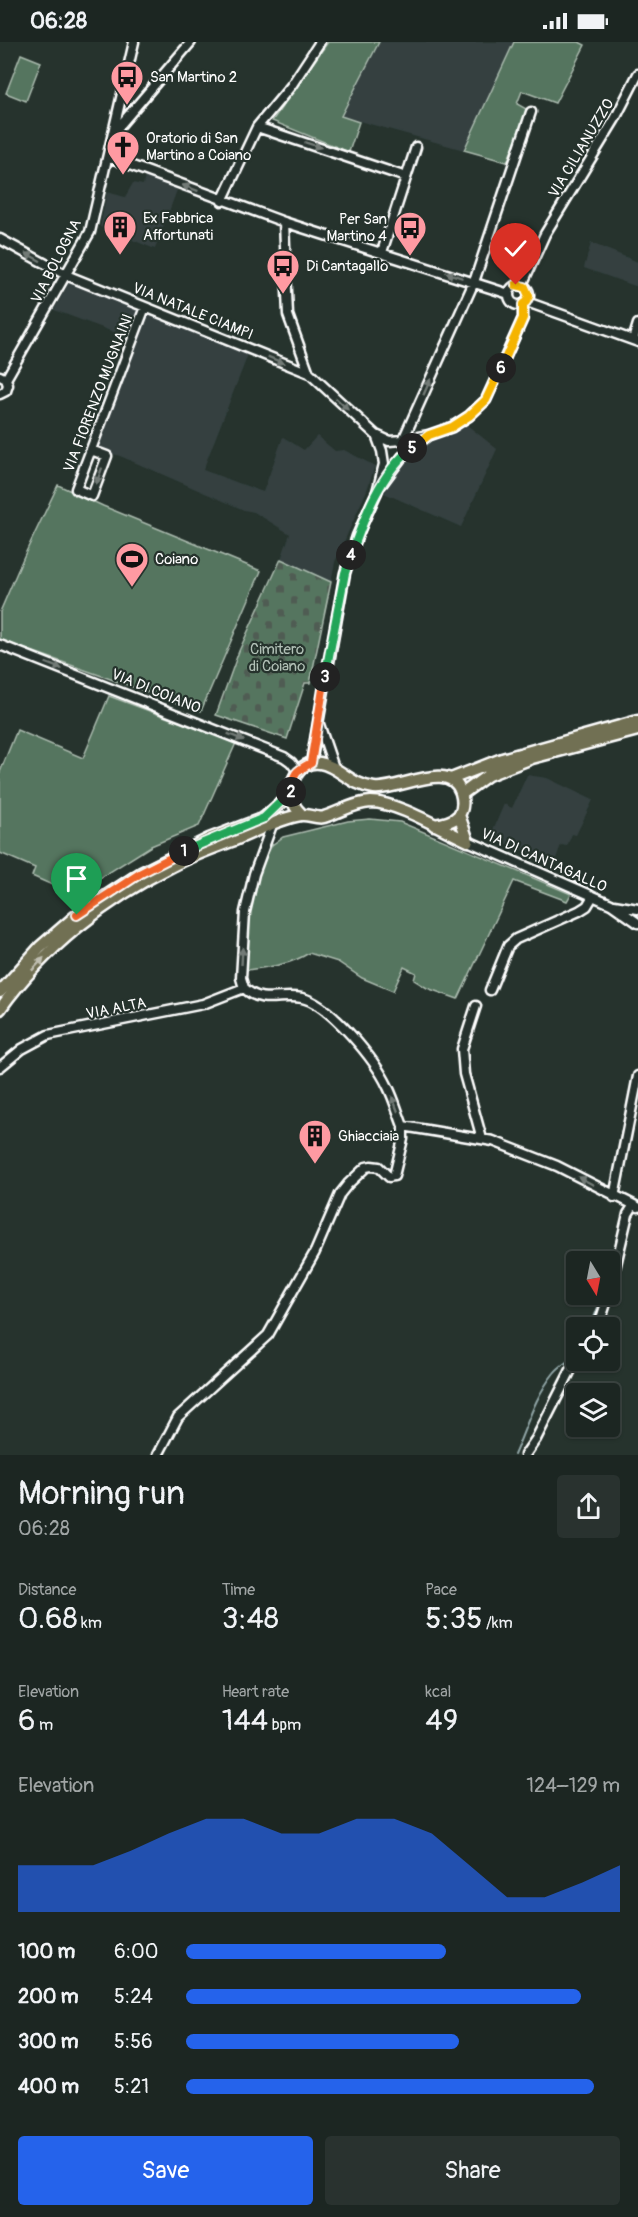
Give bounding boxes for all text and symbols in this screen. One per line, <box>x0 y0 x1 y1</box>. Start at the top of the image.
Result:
text: 06:28 <box>30 7 87 35</box>
bus stop icon: San Martino 2 <box>109 59 145 106</box>
place label: San Martino 2 <box>150 68 237 87</box>
street label: VIA CILIANUZZO <box>544 95 618 201</box>
church icon: Oratorio di San Martino a Coiano <box>105 129 141 176</box>
place label: Oratorio di San Martino a Coiano <box>146 129 251 165</box>
one-way arrow <box>304 141 322 150</box>
one-way arrow <box>181 183 199 193</box>
building icon: Ex Fabbrica Affortunati <box>102 209 138 256</box>
place label: Ex Fabbrica Affortunati <box>143 209 214 245</box>
place label: Per San Martino 4 <box>327 210 387 246</box>
bus stop icon: Per San Martino 4 <box>392 210 428 257</box>
street label: VIA BOLOGNA <box>27 216 86 307</box>
pin <box>490 223 541 285</box>
icon: check <box>499 232 532 265</box>
bus stop icon: Di Cantagallo <box>265 248 301 295</box>
one-way arrow <box>24 252 41 262</box>
place label: Di Cantagallo <box>306 257 388 276</box>
one-way arrow <box>445 270 463 280</box>
street label: VIA NATALE CIAMPI <box>130 279 256 344</box>
street label: VIA FIORENZO MUGNAINI <box>59 311 137 475</box>
pin: 6 <box>486 353 516 383</box>
one-way arrow <box>268 355 286 365</box>
text: 6 <box>496 358 506 378</box>
one-way arrow <box>422 379 431 396</box>
one-way arrow <box>334 397 348 411</box>
pin: 5 <box>397 433 427 463</box>
text: 5 <box>408 438 416 458</box>
one-way arrow <box>94 468 104 486</box>
pin: 4 <box>336 540 366 570</box>
sports icon: Coiano <box>114 541 150 588</box>
text: 4 <box>346 545 356 565</box>
place label: Coiano <box>155 550 198 569</box>
park label: Cimitero di Coiano <box>249 640 305 676</box>
one-way arrow <box>46 662 64 672</box>
pin: 3 <box>310 662 340 692</box>
street label: VIA DI COIANO <box>108 665 203 718</box>
text: 3 <box>321 667 329 687</box>
one-way arrow <box>227 733 245 742</box>
pin: 2 <box>276 777 306 807</box>
text: 2 <box>287 782 295 802</box>
street label: VIA DI CANTAGALLO <box>478 824 610 897</box>
pin: 1 <box>169 836 199 866</box>
text: 1 <box>181 841 187 861</box>
pin <box>51 853 102 915</box>
icon: arrive <box>60 862 93 895</box>
one-way arrow <box>238 947 247 966</box>
one-way arrow <box>31 957 45 972</box>
street label: VIA ALTA <box>84 993 148 1024</box>
one-way arrow <box>389 1095 399 1113</box>
building icon: Ghiacciaia <box>297 1118 333 1165</box>
place label: Ghiacciaia <box>338 1127 399 1146</box>
one-way arrow <box>577 1176 594 1186</box>
north arrow <box>566 1251 620 1305</box>
map controls <box>566 1251 620 1437</box>
button: locate <box>566 1317 620 1371</box>
button: layers <box>566 1383 620 1437</box>
text: Morning run <box>18 1473 185 1514</box>
button: share <box>557 1475 620 1538</box>
text: 06:28 <box>18 1516 70 1541</box>
text: Distance <box>18 1580 77 1600</box>
text: Time <box>222 1580 255 1600</box>
text: Pace <box>425 1580 457 1600</box>
text: 0.68 <box>18 1600 78 1637</box>
text: 3:48 <box>222 1600 279 1637</box>
text: 5:35 <box>425 1600 483 1637</box>
text: km <box>78 1613 102 1633</box>
text: /km <box>483 1613 513 1633</box>
text: Elevation <box>18 1682 79 1702</box>
text: Heart rate <box>222 1682 289 1702</box>
text: kcal <box>425 1682 451 1702</box>
text: 6 <box>18 1702 35 1739</box>
text: 144 <box>222 1702 268 1739</box>
text: 49 <box>425 1702 458 1739</box>
text: m <box>35 1715 53 1735</box>
text: bpm <box>268 1715 301 1735</box>
text: Elevation <box>18 1773 94 1798</box>
text: 124–129 m <box>526 1773 620 1798</box>
text: 100 m <box>18 1939 75 1964</box>
text: 6:00 <box>114 1939 158 1964</box>
text: 200 m <box>18 1984 79 2009</box>
text: 5:24 <box>114 1984 153 2009</box>
text: 300 m <box>18 2029 79 2054</box>
text: 5:56 <box>114 2029 153 2054</box>
text: 400 m <box>18 2074 79 2099</box>
text: 5:21 <box>114 2074 149 2099</box>
button: Save <box>18 2136 313 2205</box>
button: Share <box>325 2136 620 2205</box>

